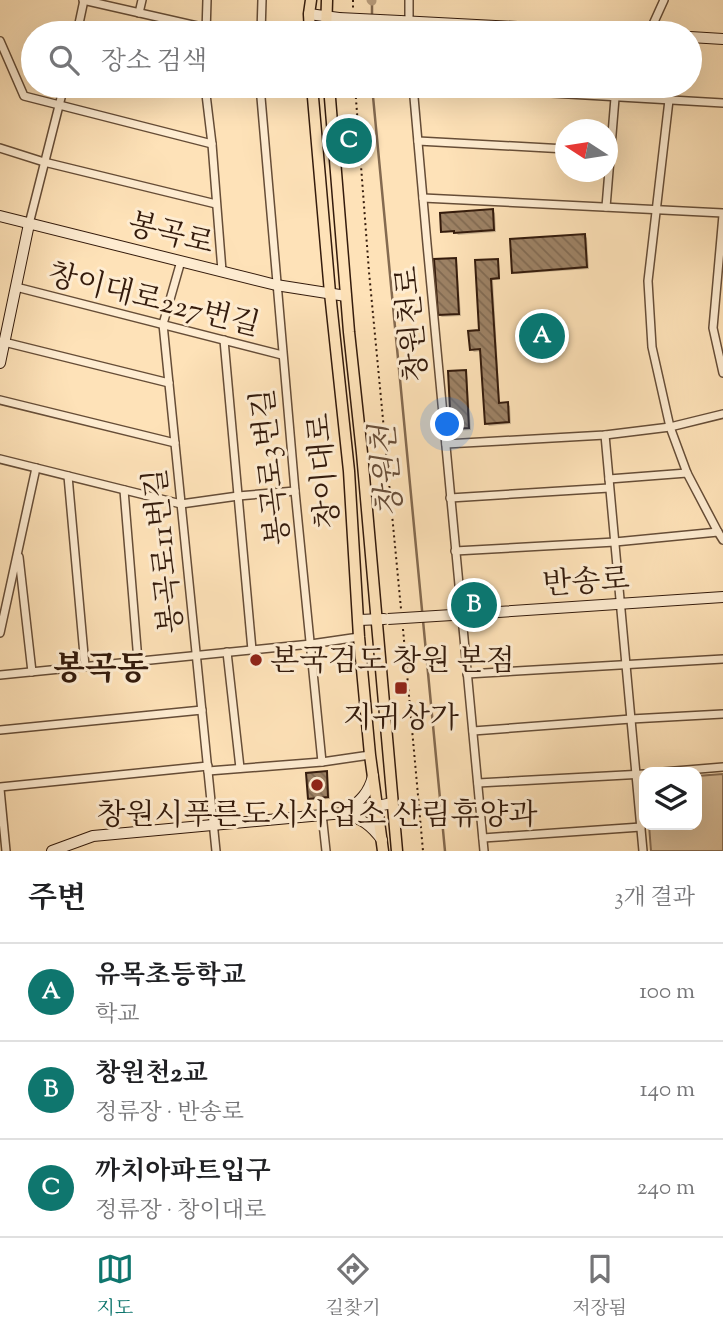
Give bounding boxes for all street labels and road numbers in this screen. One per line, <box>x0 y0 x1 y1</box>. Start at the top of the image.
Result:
street label: 봉곡로 <box>123 204 218 267</box>
street label: 창이대로227번길 <box>43 254 264 349</box>
street label: 창원천로 <box>387 264 440 383</box>
street label: 봉곡로3번길 <box>243 386 302 547</box>
street label: 창이대로 <box>299 411 352 530</box>
street label: 봉곡로11번길 <box>135 466 196 635</box>
street label: 반송로 <box>541 559 631 608</box>

